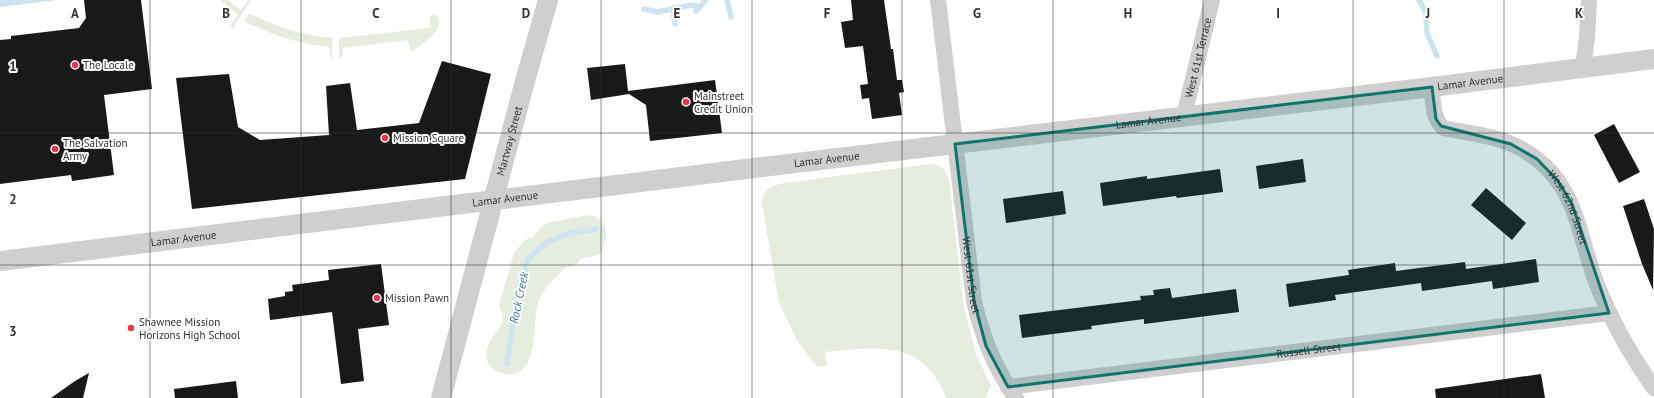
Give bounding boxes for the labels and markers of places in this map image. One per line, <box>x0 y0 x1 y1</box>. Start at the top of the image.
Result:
place label: The Locale <box>83 58 134 72</box>
marker: The Locale <box>70 60 80 70</box>
place label: Mainstreet Credit Union <box>694 89 753 116</box>
marker: Mainstreet Credit Union <box>681 97 691 107</box>
place label: Mission Square <box>393 131 465 145</box>
marker: Mission Square <box>380 133 390 143</box>
place label: The Salvation Army <box>63 136 128 163</box>
marker: The Salvation Army <box>50 144 60 154</box>
place label: Mission Pawn <box>385 291 449 305</box>
marker: Mission Pawn <box>372 293 382 303</box>
place label: Shawnee Mission Horizons High School <box>139 315 241 342</box>
marker: Shawnee Mission Horizons High School <box>126 323 136 333</box>

